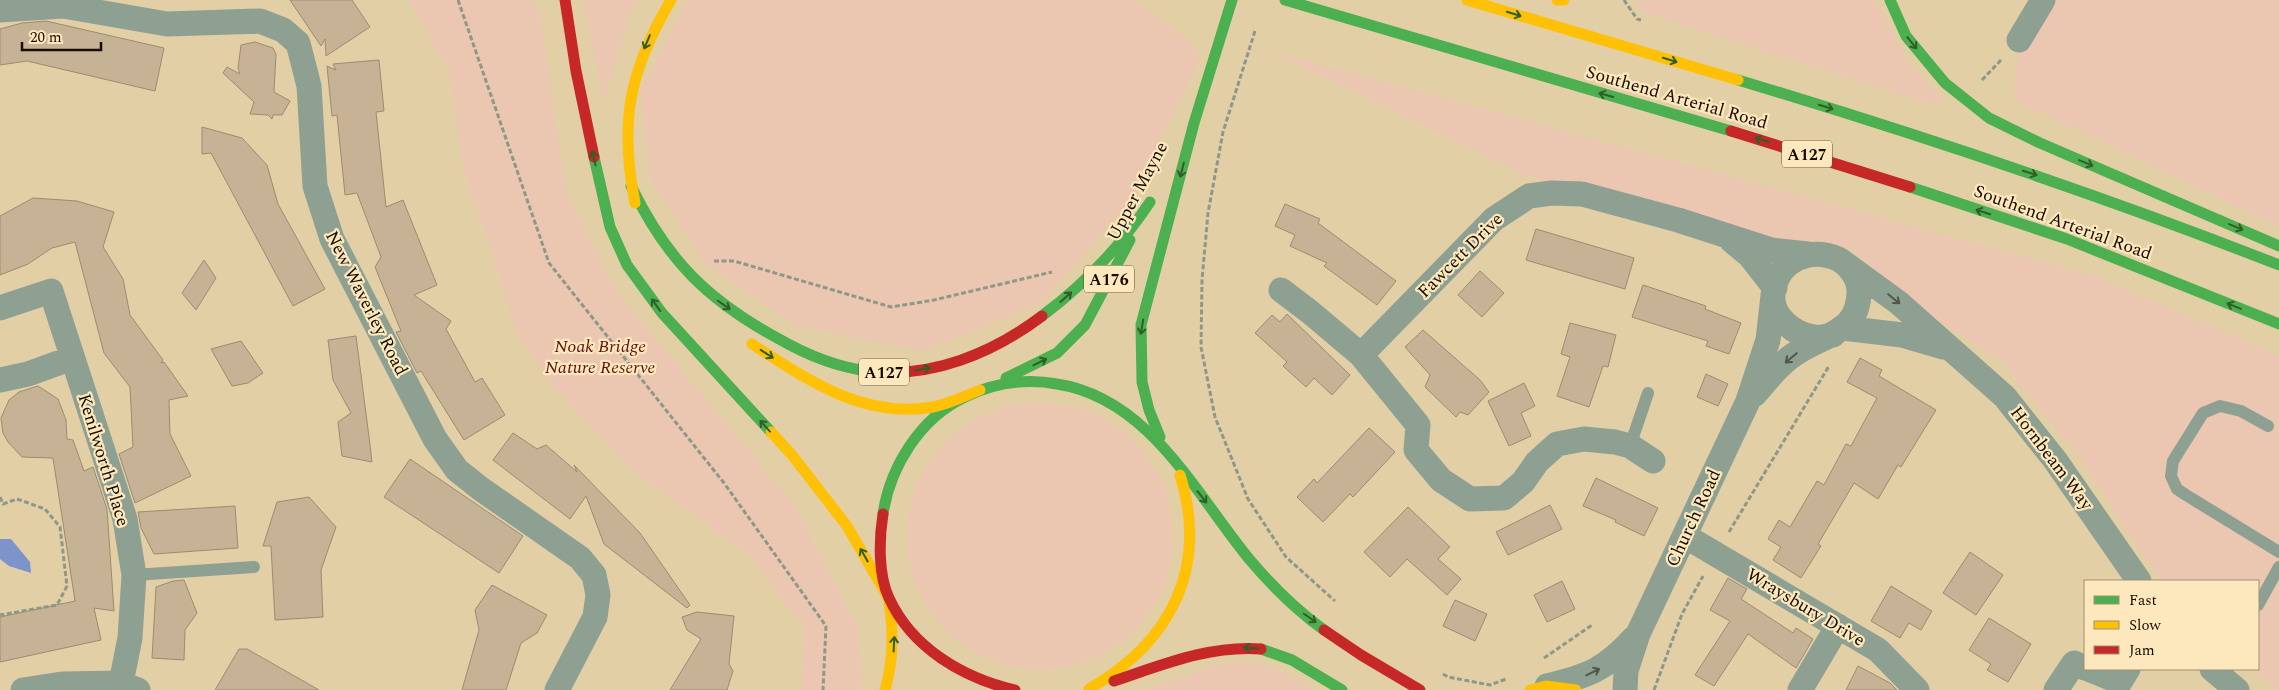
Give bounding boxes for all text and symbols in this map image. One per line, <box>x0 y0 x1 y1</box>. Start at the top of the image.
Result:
one-way arrow <box>1506 9 1522 19</box>
scale bar <box>22 20 101 52</box>
text: 20 m <box>30 26 62 49</box>
one-way arrow <box>641 34 651 49</box>
one-way arrow <box>1907 36 1918 49</box>
one-way arrow <box>1662 56 1678 66</box>
street label: Southend Arterial Road <box>1583 59 1771 136</box>
one-way arrow <box>1599 89 1615 99</box>
one-way arrow <box>1817 102 1833 112</box>
one-way arrow <box>1755 135 1771 145</box>
street label: Upper Mayne <box>1100 137 1175 246</box>
road number: A127 <box>1782 140 1832 168</box>
one-way arrow <box>589 150 598 166</box>
one-way arrow <box>2078 158 2093 168</box>
one-way arrow <box>1176 161 1186 177</box>
one-way arrow <box>2022 169 2038 178</box>
street label: Southend Arterial Road <box>1970 178 2156 267</box>
street label: Fawcett Drive <box>1411 206 1509 304</box>
one-way arrow <box>1976 206 1992 216</box>
one-way arrow <box>2228 222 2243 232</box>
street label: New Waverley Road <box>318 226 415 380</box>
road number: A176 <box>1084 266 1134 292</box>
one-way arrow <box>1059 291 1072 303</box>
one-way arrow <box>1887 293 1900 304</box>
one-way arrow <box>651 299 662 312</box>
one-way arrow <box>717 300 731 310</box>
one-way arrow <box>2227 300 2242 310</box>
one-way arrow <box>1136 319 1146 335</box>
park label: Noak Bridge Nature Reserve <box>545 333 655 381</box>
one-way arrow <box>760 349 774 359</box>
one-way arrow <box>1784 352 1797 363</box>
one-way arrow <box>1032 356 1047 366</box>
road number: A127 <box>859 358 909 386</box>
one-way arrow <box>914 364 930 374</box>
street label: Kenilworth Place <box>71 391 137 530</box>
street label: Hornbeam Way <box>2003 401 2101 517</box>
one-way arrow <box>759 420 771 433</box>
street label: Church Road <box>1659 465 1728 571</box>
one-way arrow <box>1196 491 1207 504</box>
one-way arrow <box>858 548 868 562</box>
street label: Wraysbury Drive <box>1741 561 1870 654</box>
legend <box>2084 580 2259 670</box>
text: Fast <box>2129 589 2157 612</box>
one-way arrow <box>1303 613 1317 623</box>
text: Slow <box>2129 614 2161 637</box>
one-way arrow <box>889 636 898 652</box>
text: Jam <box>2129 639 2155 662</box>
one-way arrow <box>1243 644 1259 653</box>
one-way arrow <box>1585 667 1600 676</box>

